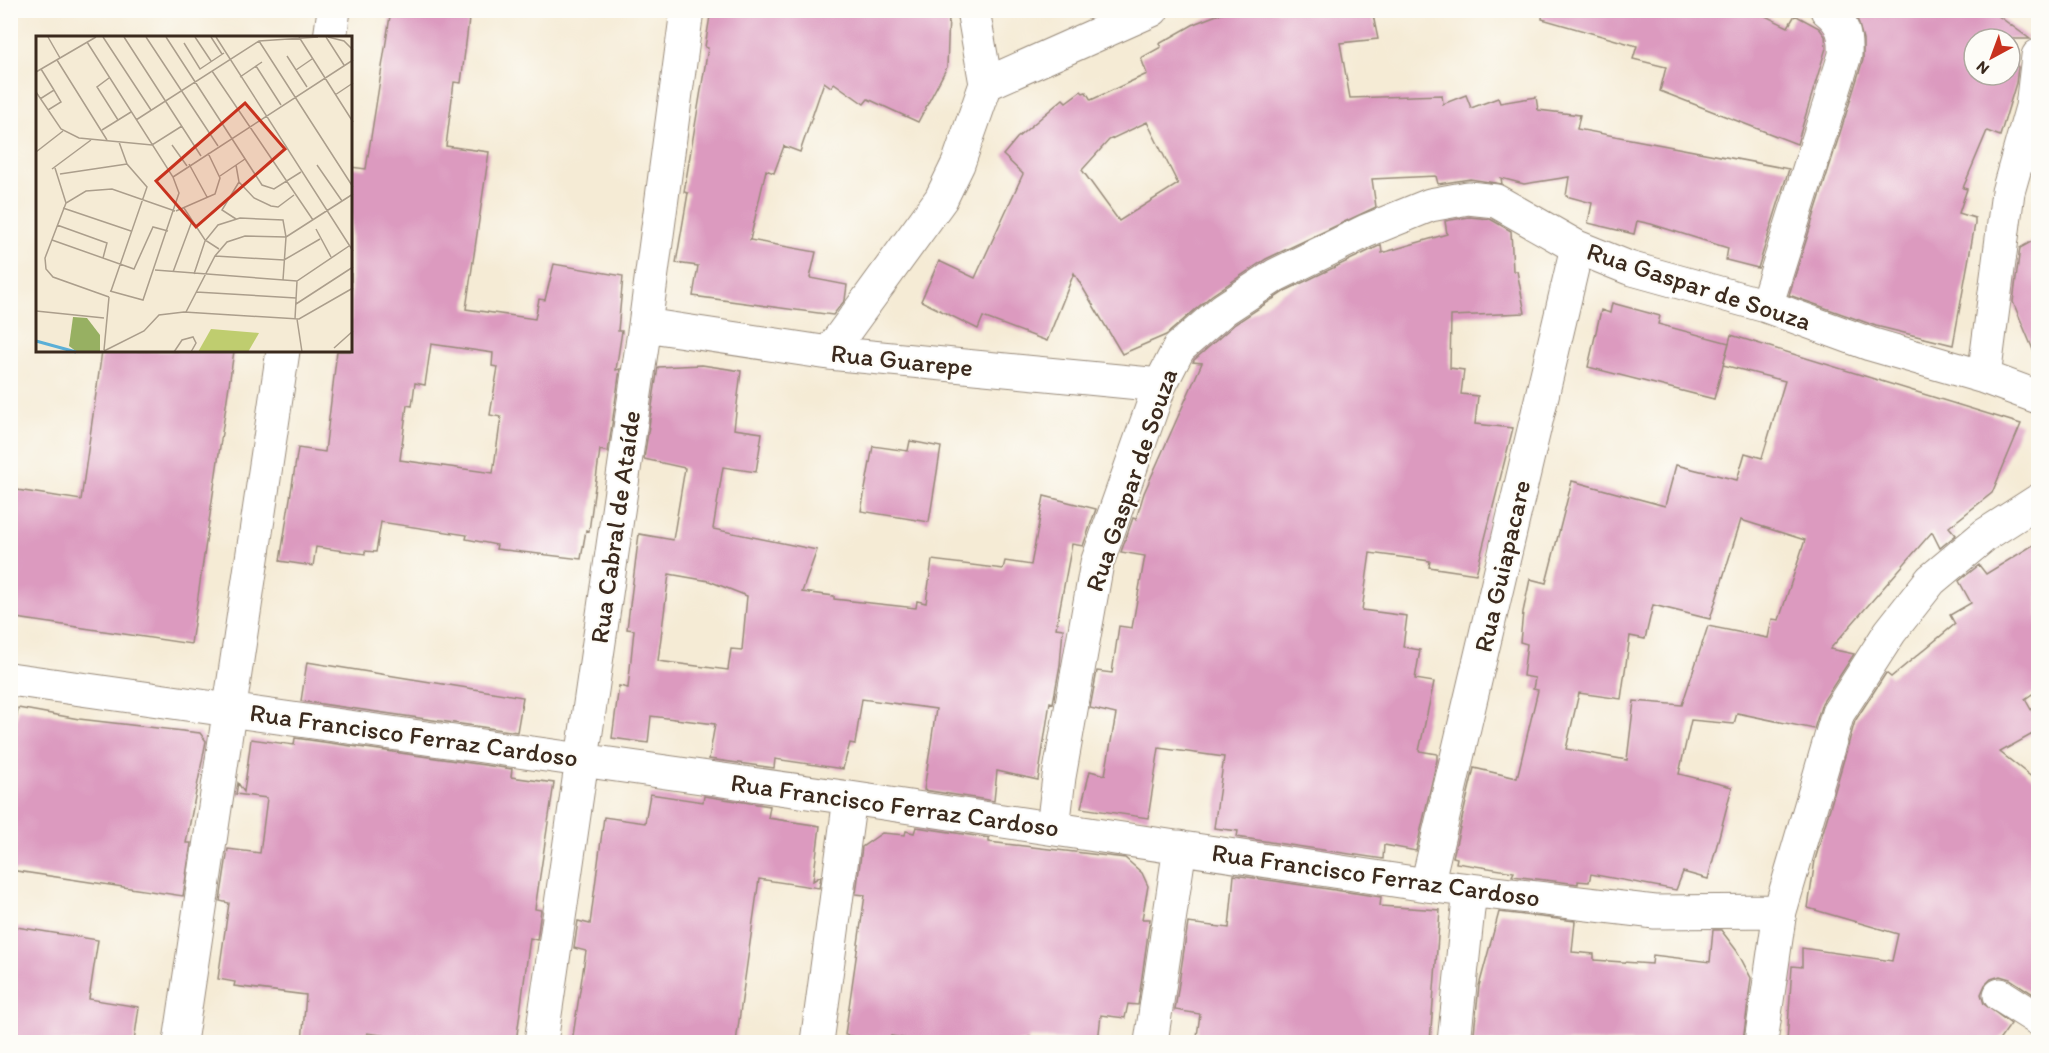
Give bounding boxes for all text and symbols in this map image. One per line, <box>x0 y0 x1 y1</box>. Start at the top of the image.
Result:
north arrow <box>1962 27 2022 87</box>
inset map <box>36 36 352 352</box>
text: N <box>1972 57 1993 79</box>
street label: Rua Gaspar de Souza <box>1583 235 1815 337</box>
street label: Rua Guarepe <box>829 337 975 383</box>
street label: Rua Gaspar de Souza <box>1078 364 1184 596</box>
street label: Rua Cabral de Ataíde <box>583 409 647 645</box>
street label: Rua Guiapacare <box>1467 477 1537 655</box>
street label: Rua Francisco Ferraz Cardoso <box>248 696 580 774</box>
street label: Rua Francisco Ferraz Cardoso <box>729 766 1061 844</box>
street label: Rua Francisco Ferraz Cardoso <box>1210 836 1542 914</box>

